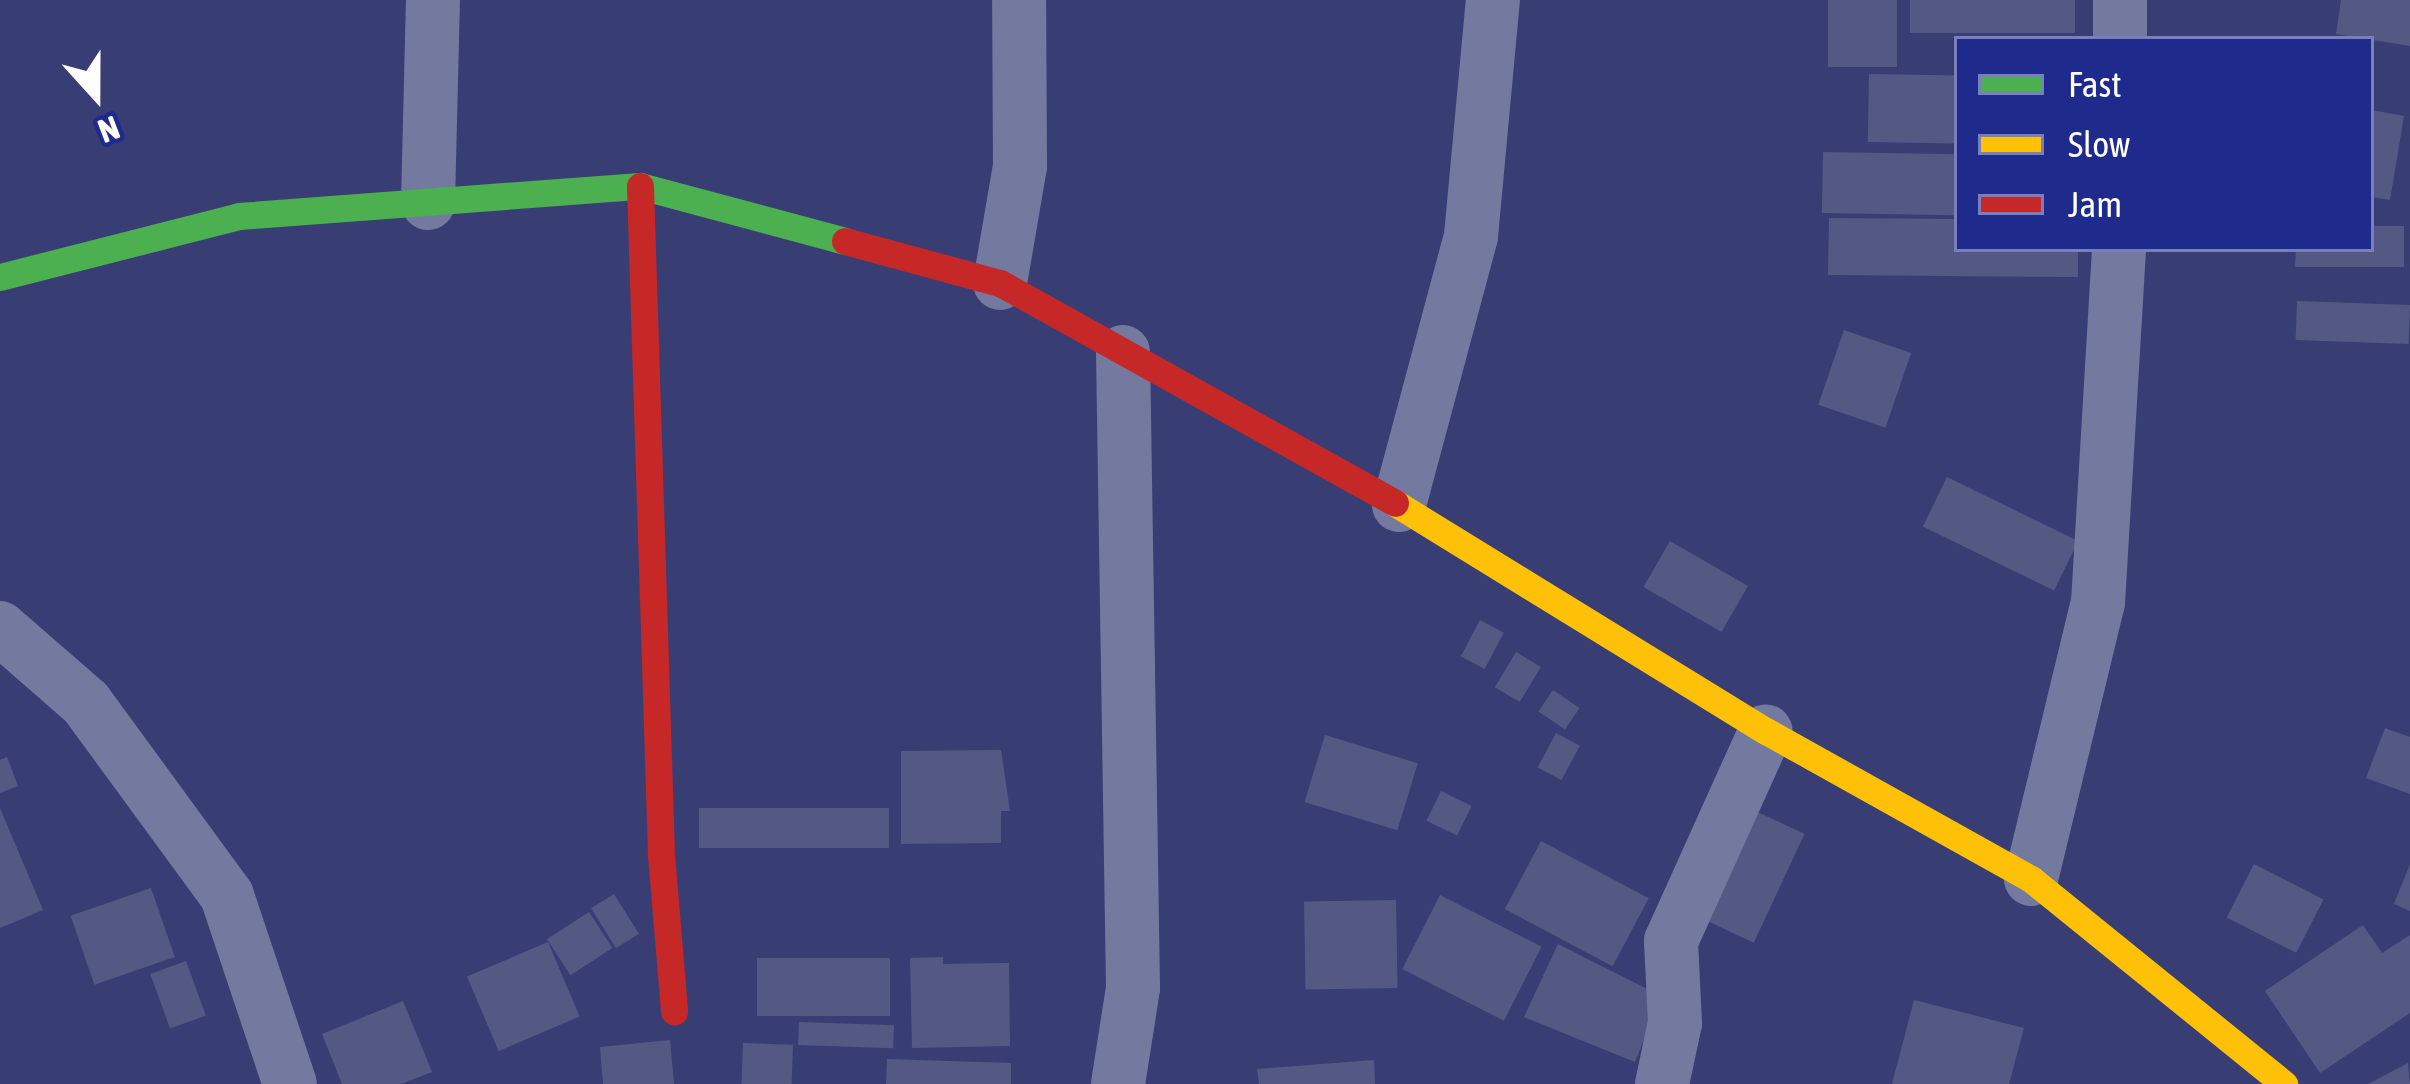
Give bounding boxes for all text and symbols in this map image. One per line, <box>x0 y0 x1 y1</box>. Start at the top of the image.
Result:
north arrow <box>36 36 156 156</box>
legend <box>1954 36 2374 252</box>
text: Fast <box>2068 63 2122 105</box>
text: N <box>93 108 125 151</box>
text: Slow <box>2068 123 2130 165</box>
text: Jam <box>2068 183 2122 225</box>

